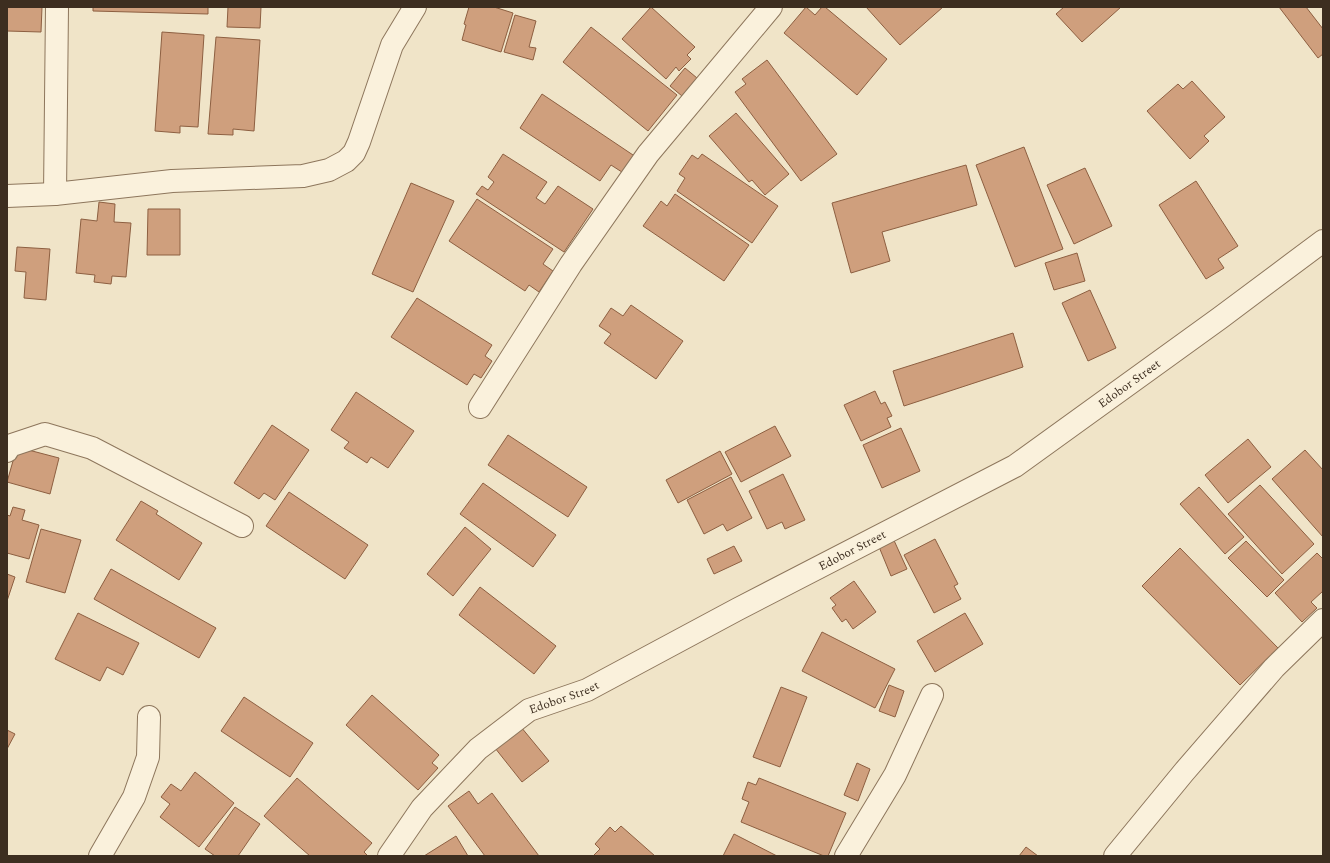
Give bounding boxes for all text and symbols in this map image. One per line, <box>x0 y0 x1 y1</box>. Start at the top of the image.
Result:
street label: Edobor Street <box>1094 354 1164 413</box>
street label: Edobor Street <box>815 525 889 575</box>
street label: Edobor Street <box>526 676 603 719</box>

